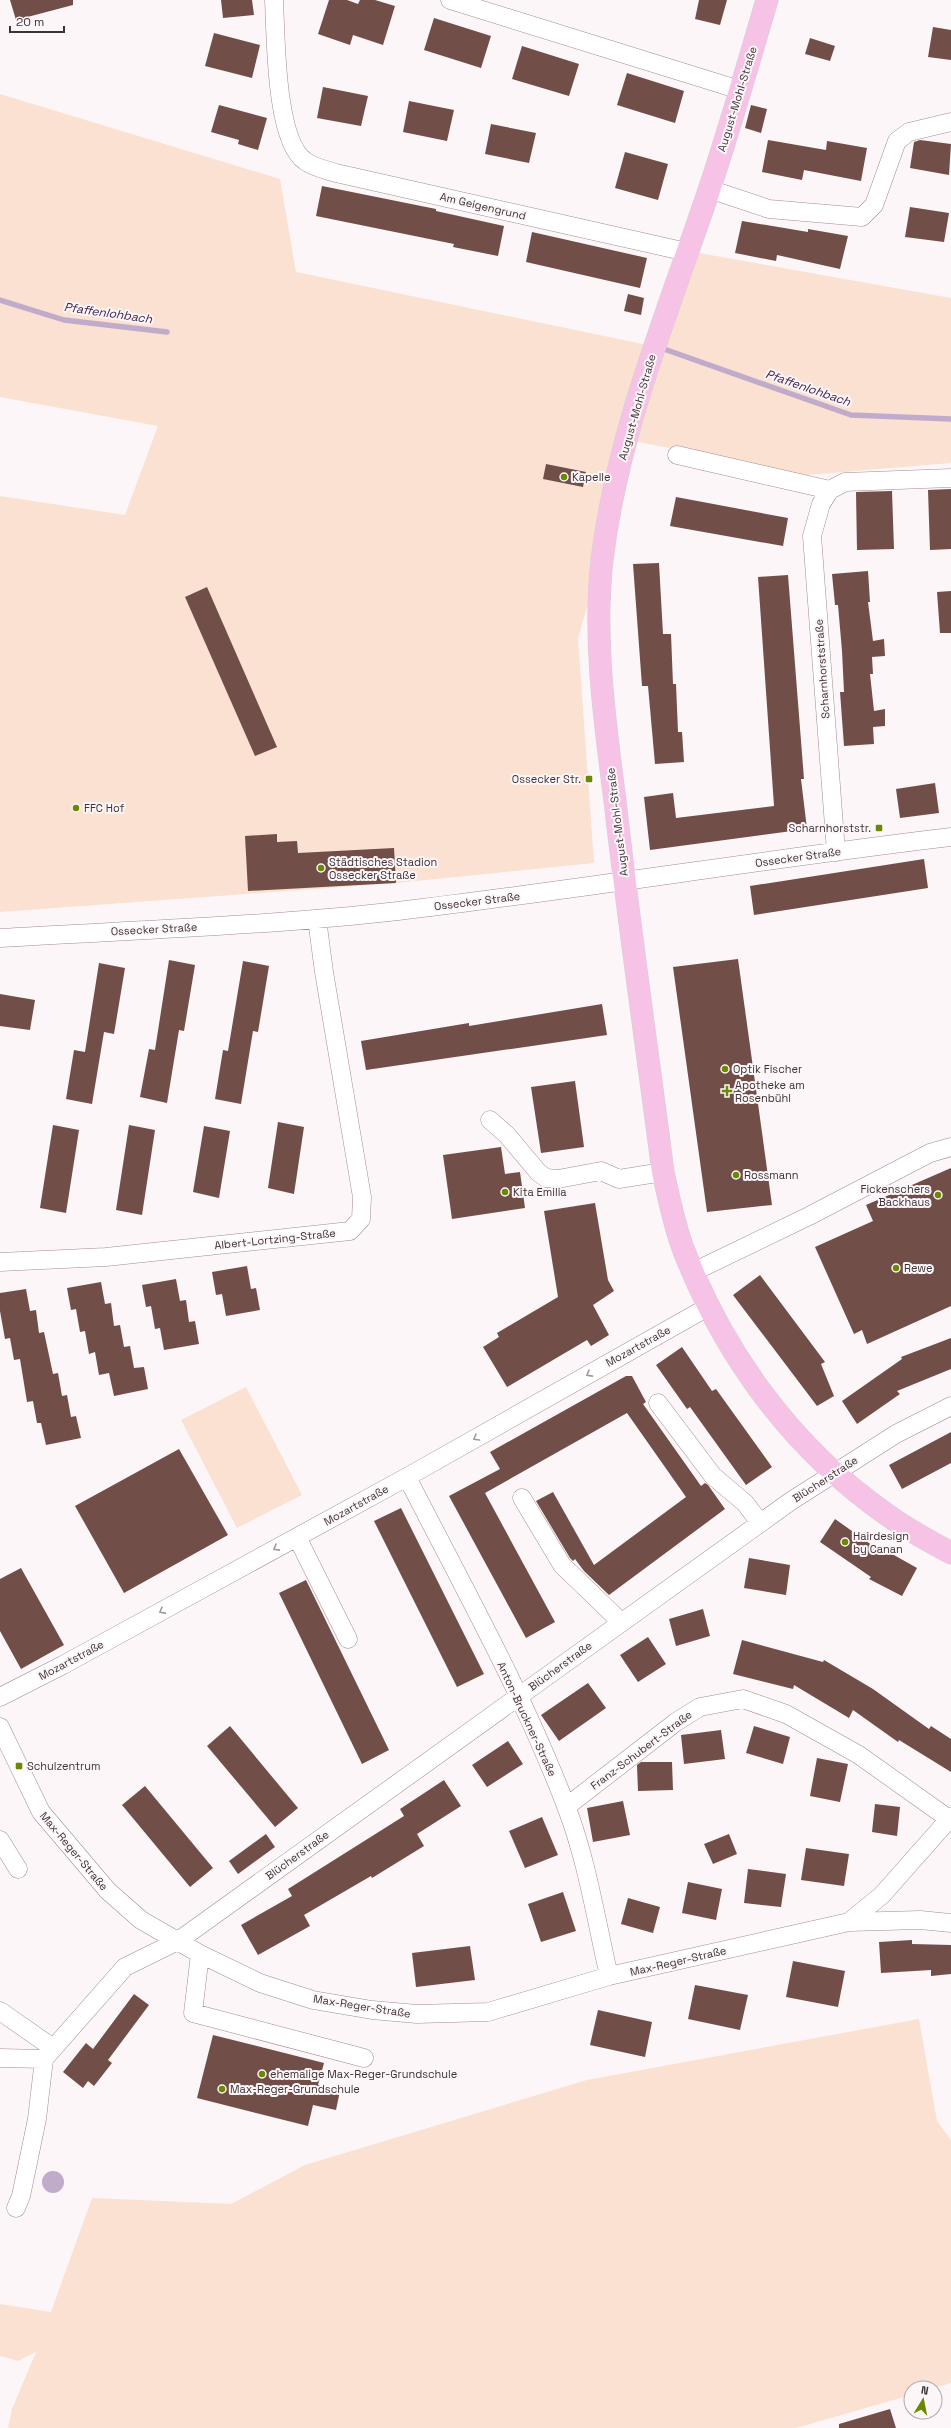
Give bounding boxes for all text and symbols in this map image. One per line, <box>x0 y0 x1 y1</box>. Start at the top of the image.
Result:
scale bar <box>10 8 64 34</box>
text: 20 m <box>16 14 44 30</box>
street label: August-Mohl-Straße <box>714 45 760 153</box>
street label: Am Geigengrund <box>439 189 527 223</box>
water label: Pfaffenlohbach <box>63 299 154 327</box>
street label: August-Mohl-Straße <box>615 353 659 461</box>
water label: Pfaffenlohbach <box>763 366 853 410</box>
place label: Kapelle <box>572 470 611 484</box>
marker: Kapelle <box>559 472 569 482</box>
street label: Scharnhorststraße <box>812 619 832 719</box>
street label: August-Mohl-Straße <box>603 767 631 877</box>
place label: Ossecker Str. <box>512 772 581 786</box>
marker: Ossecker Str. <box>584 774 594 784</box>
place label: FFC Hof <box>84 801 124 815</box>
marker: FFC Hof <box>71 803 81 813</box>
place label: Scharnhorststr. <box>788 821 871 835</box>
marker: Scharnhorststr. <box>874 823 884 833</box>
street label: Ossecker Straße <box>754 844 842 870</box>
place label: Städtisches Stadion Ossecker Straße <box>329 855 437 882</box>
marker: Städtisches Stadion Ossecker Straße <box>316 863 326 873</box>
street label: Ossecker Straße <box>433 889 521 913</box>
street label: Ossecker Straße <box>110 920 198 938</box>
place label: Optik Fischer <box>733 1062 802 1076</box>
marker: Optik Fischer <box>720 1064 730 1074</box>
place label: Apotheke am Rosenbühl <box>735 1078 805 1105</box>
marker: Apotheke am Rosenbühl <box>722 1086 732 1096</box>
place label: Rossmann <box>744 1168 799 1182</box>
marker: Rossmann <box>731 1170 741 1180</box>
place label: Fickenschers Backhaus <box>860 1182 930 1209</box>
place label: Kita Emilia <box>513 1185 567 1199</box>
marker: Kita Emilia <box>500 1187 510 1197</box>
marker: Fickenschers Backhaus <box>933 1190 943 1200</box>
street label: Albert-Lortzing-Straße <box>214 1226 336 1252</box>
place label: Rewe <box>904 1261 933 1275</box>
marker: Rewe <box>891 1263 901 1273</box>
street label: Mozartstraße <box>603 1322 673 1370</box>
one-way arrow <box>586 1369 593 1377</box>
one-way arrow <box>473 1433 480 1440</box>
street label: Blücherstraße <box>790 1453 860 1505</box>
street label: Mozartstraße <box>321 1481 391 1529</box>
place label: Hairdesign by Canan <box>853 1529 909 1556</box>
marker: Hairdesign by Canan <box>840 1537 850 1547</box>
one-way arrow <box>273 1543 280 1551</box>
one-way arrow <box>159 1606 166 1613</box>
street label: Mozartstraße <box>36 1637 106 1683</box>
street label: Blücherstraße <box>526 1638 594 1694</box>
street label: Anton-Bruckner-Straße <box>494 1659 560 1779</box>
street label: Franz-Schubert-Straße <box>588 1707 694 1793</box>
place label: Schulzentrum <box>27 1759 100 1773</box>
marker: Schulzentrum <box>14 1761 24 1771</box>
street label: Max-Reger-Straße <box>37 1809 111 1893</box>
street label: Blücherstraße <box>263 1827 331 1883</box>
street label: Max-Reger-Straße <box>628 1943 728 1979</box>
street label: Max-Reger-Straße <box>312 1991 412 2021</box>
place label: ehemalige Max-Reger-Grundschule <box>270 2067 457 2081</box>
marker: ehemalige Max-Reger-Grundschule <box>257 2069 267 2079</box>
place label: Max-Reger-Grundschule <box>230 2082 360 2096</box>
marker: Max-Reger-Grundschule <box>217 2084 227 2094</box>
north arrow <box>903 2380 943 2420</box>
text: N <box>920 2383 930 2398</box>

